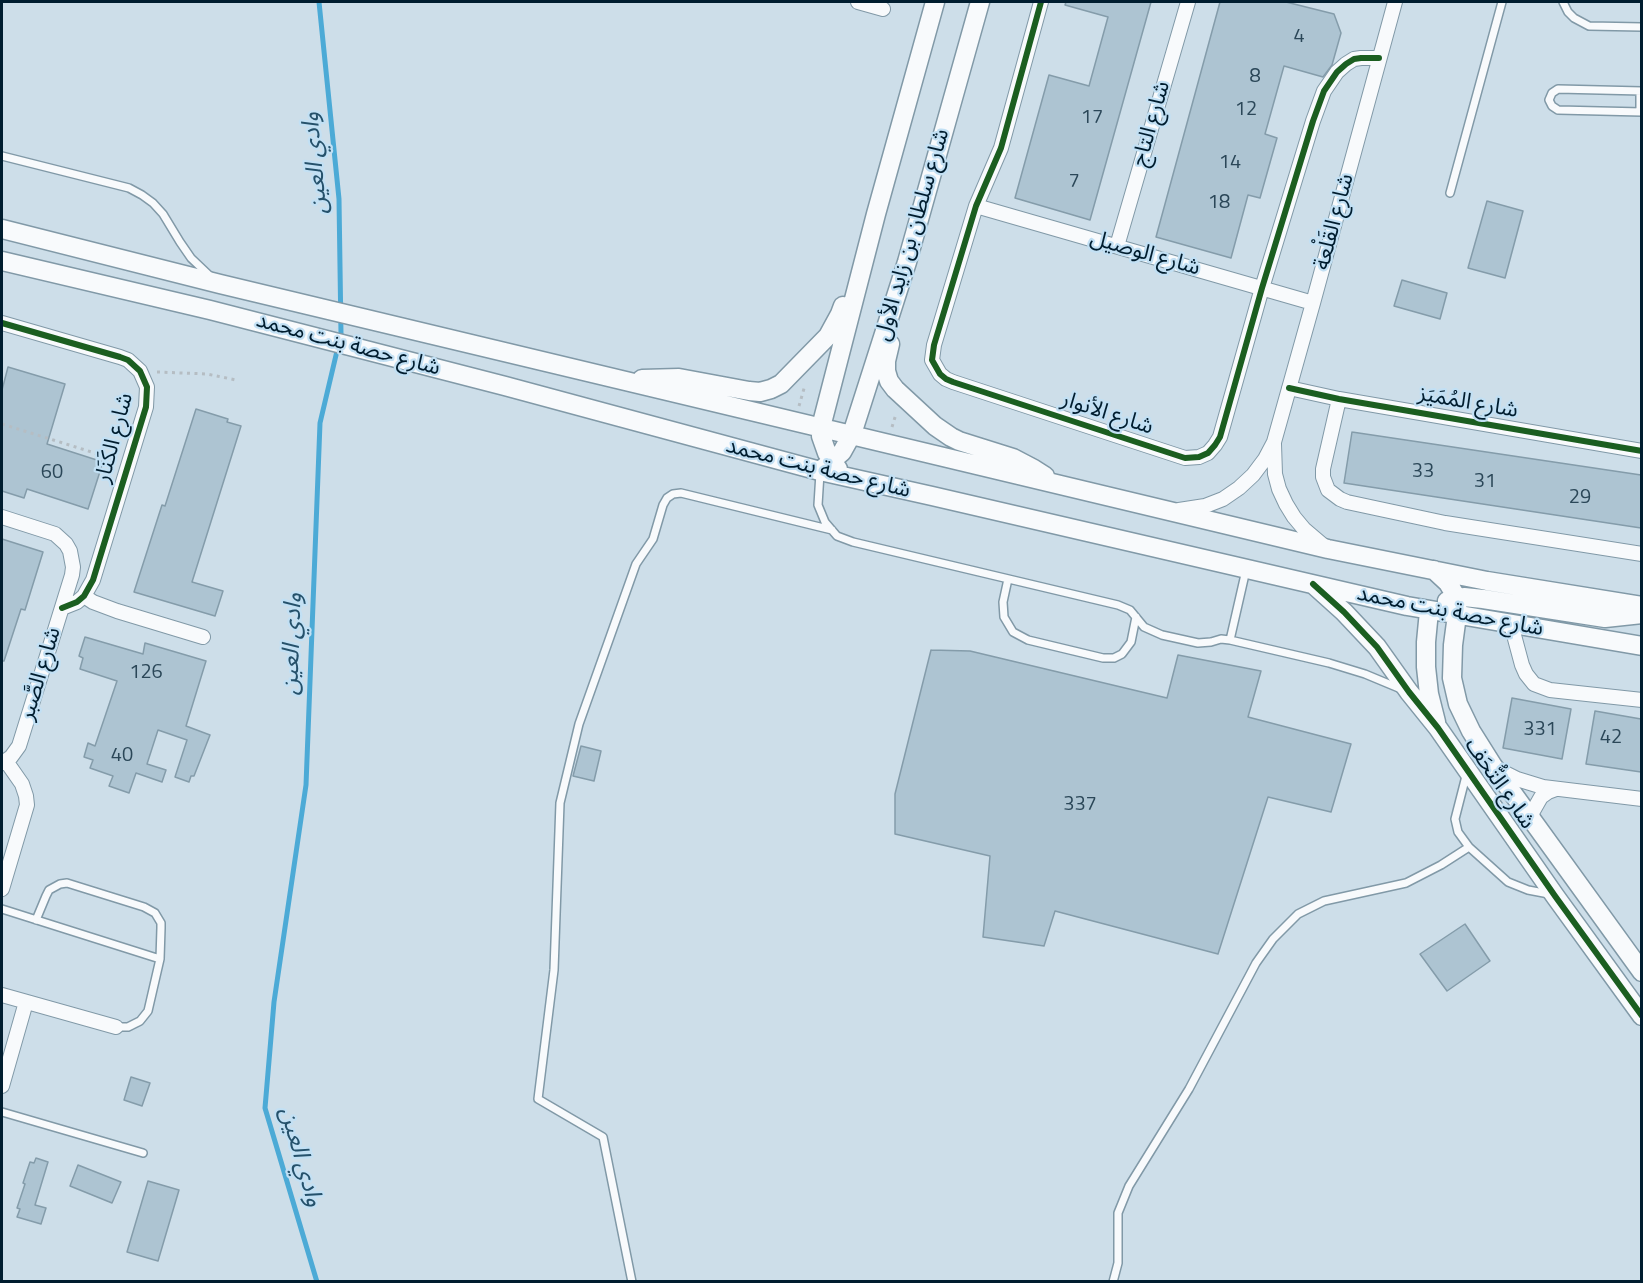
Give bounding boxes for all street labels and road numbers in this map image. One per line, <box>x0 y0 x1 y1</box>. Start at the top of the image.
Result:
street label: شارع التاج <box>1127 78 1177 170</box>
street label: شارع سلطان بن زايد الأول <box>870 126 956 344</box>
street label: شارع القَلْعة <box>1310 171 1360 273</box>
street label: شارع الوصيل <box>1087 226 1203 282</box>
street label: شارع حصة بنت محمد <box>253 308 443 382</box>
street label: شارع المُمَيَز <box>1416 381 1520 425</box>
street label: شارع الأنوار <box>1058 387 1156 441</box>
street label: شارع الكَنَار <box>90 390 140 486</box>
street label: شارع حصة بنت محمد <box>723 433 913 505</box>
street label: شارع حصة بنت محمد <box>1355 581 1545 643</box>
street label: شارع الصَّبر <box>14 624 68 724</box>
street label: شارع التُّحَف <box>1458 733 1540 835</box>

